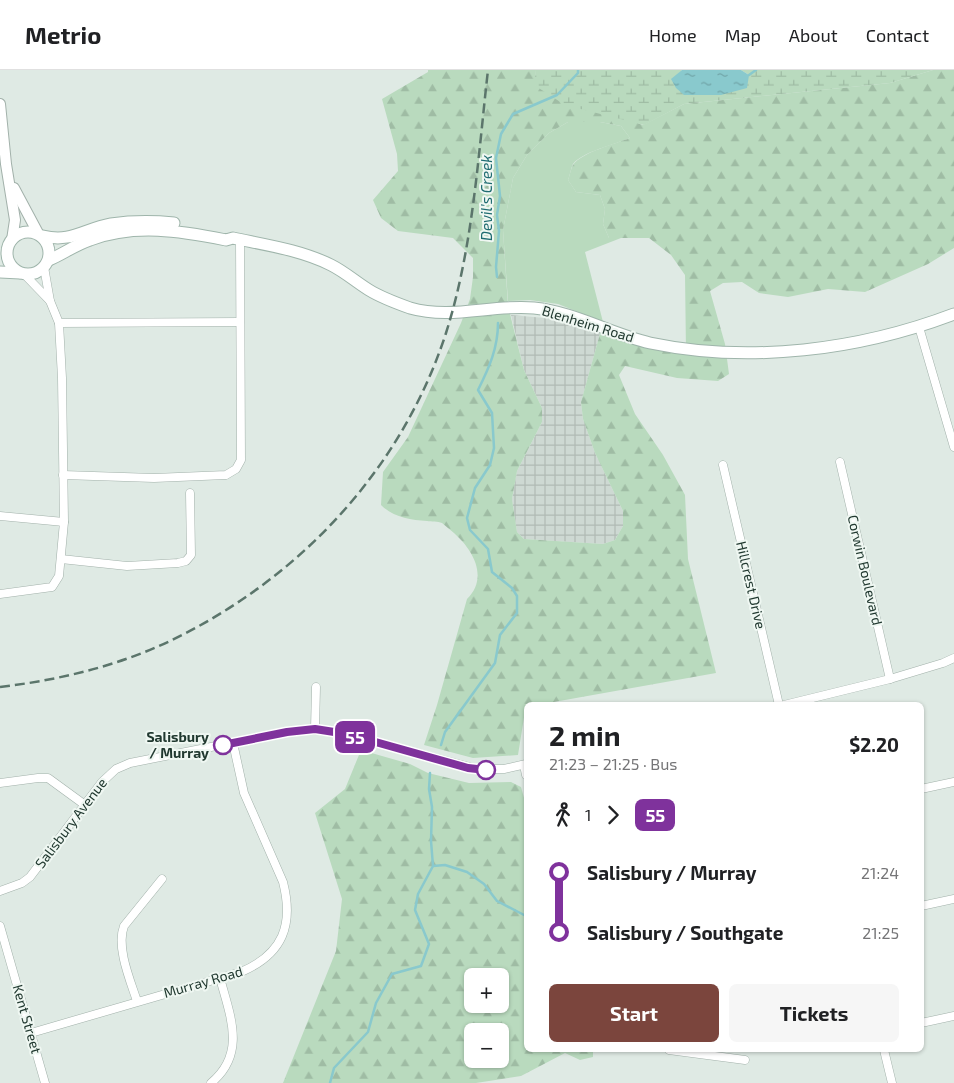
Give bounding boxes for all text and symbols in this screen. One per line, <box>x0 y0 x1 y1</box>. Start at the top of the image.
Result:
text: Metrio <box>25 20 101 49</box>
text: Home <box>649 24 697 46</box>
text: Map <box>725 24 761 46</box>
text: About <box>789 24 838 46</box>
text: Contact <box>866 24 929 46</box>
water label: Devil's Creek <box>477 155 495 241</box>
street label: Blenheim Road <box>540 301 636 346</box>
street label: Corwin Boulevard <box>845 513 886 627</box>
street label: Hillcrest Drive <box>733 539 770 631</box>
text: 2 min <box>549 718 621 752</box>
line badge: 55 <box>332 721 378 753</box>
text: 55 <box>345 726 365 748</box>
place label: Salisbury / Murray <box>146 728 209 761</box>
text: $2.20 <box>849 733 899 756</box>
marker: Salisbury / Murray <box>213 735 233 755</box>
text: 21:23 – 21:25 · Bus <box>549 754 677 773</box>
unlabelled marker <box>476 760 496 780</box>
street label: Salisbury Avenue <box>31 774 110 871</box>
icon: walk <box>549 801 577 829</box>
icon: forward <box>599 801 627 829</box>
text: 55 <box>645 804 665 826</box>
text: 1 <box>585 805 591 824</box>
text: Salisbury / Murray <box>587 861 757 884</box>
text: 21:24 <box>861 863 899 882</box>
text: Salisbury / Southgate <box>587 921 783 944</box>
text: 21:25 <box>862 923 899 942</box>
street label: Murray Road <box>161 962 244 1001</box>
map controls <box>464 968 509 1068</box>
button: + <box>464 968 509 1013</box>
street label: Kent Street <box>10 982 45 1055</box>
button: Start <box>549 984 719 1042</box>
button: Tickets <box>729 984 899 1042</box>
button: − <box>464 1023 509 1068</box>

